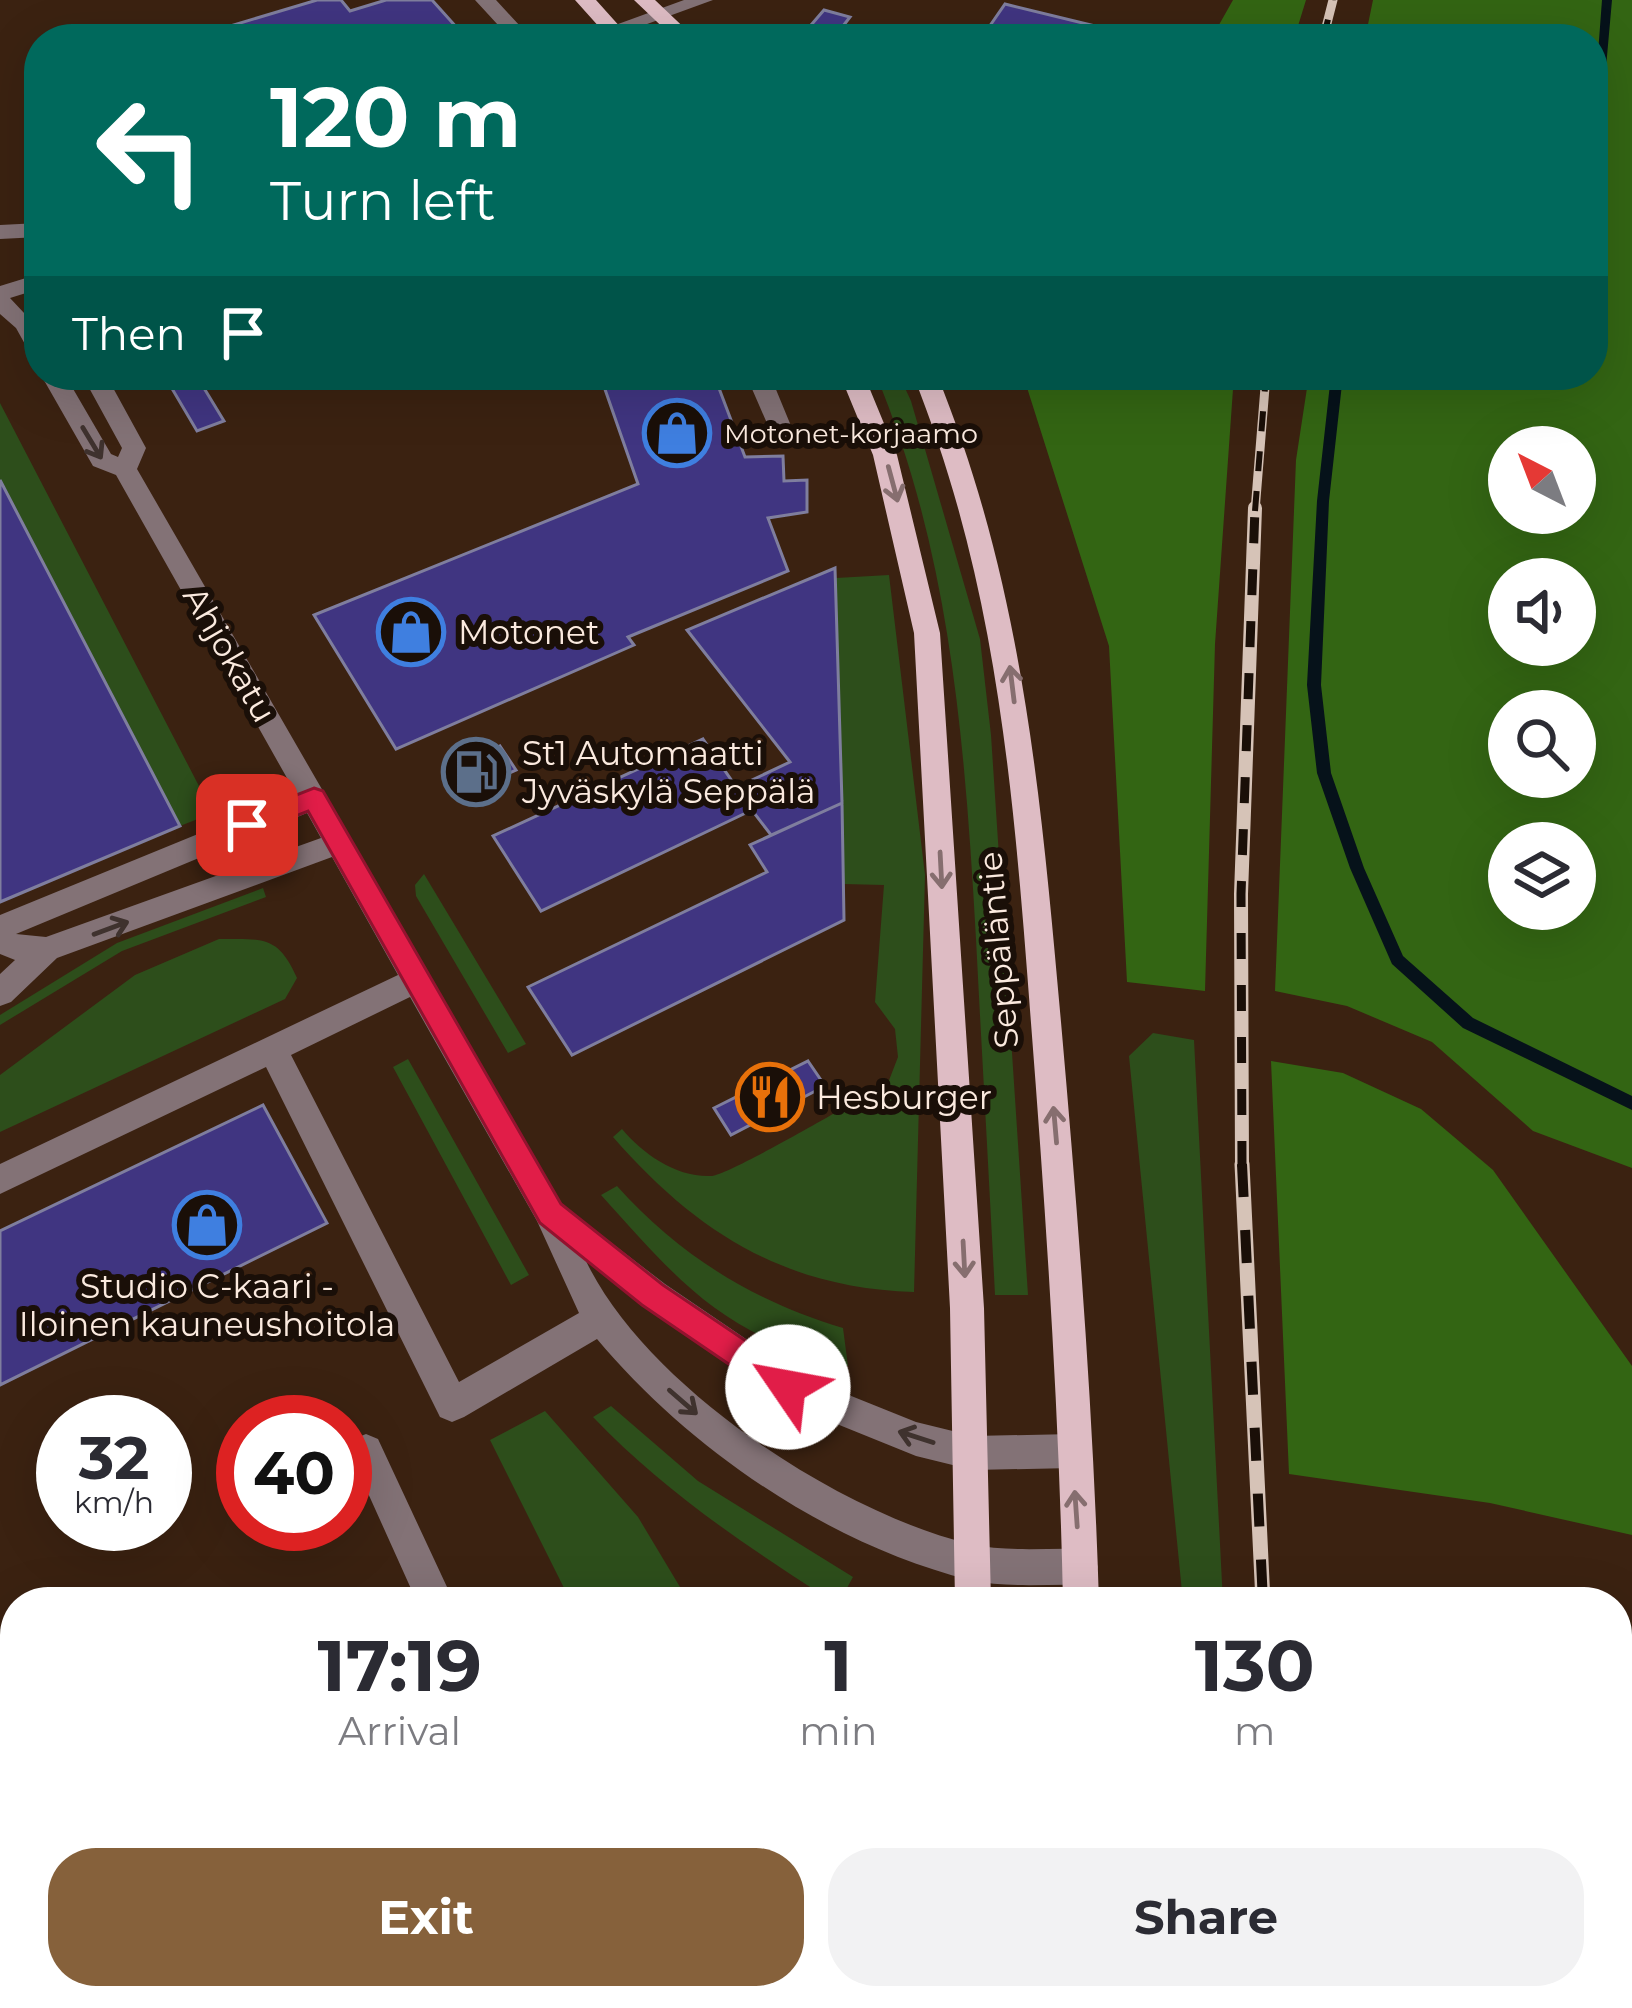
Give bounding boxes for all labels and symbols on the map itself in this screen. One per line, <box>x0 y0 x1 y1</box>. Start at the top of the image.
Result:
shop icon: Motonet-korjaamo <box>642 398 712 468</box>
place label: Motonet-korjaamo <box>724 417 978 450</box>
one-way arrow <box>81 425 105 459</box>
north arrow <box>1488 426 1596 534</box>
one-way arrow <box>883 465 905 503</box>
street label: Ahjokatu <box>175 579 285 729</box>
shop icon: Motonet <box>376 597 446 667</box>
place label: Motonet <box>458 612 599 652</box>
one-way arrow <box>1001 665 1023 704</box>
place label: St1 Automaatti Jyväskylä Seppälä <box>521 733 816 811</box>
fuel station icon: St1 Automaatti Jyväskylä Seppälä <box>441 737 511 807</box>
pin <box>196 774 298 876</box>
one-way arrow <box>930 850 953 889</box>
street label: Seppäläntie <box>969 850 1027 1050</box>
one-way arrow <box>92 916 129 937</box>
restaurant icon: Hesburger <box>735 1062 805 1132</box>
place label: Hesburger <box>816 1077 992 1117</box>
one-way arrow <box>1043 1106 1066 1145</box>
shop icon: Studio C-kaari - Iloinen kauneushoitola <box>172 1190 242 1260</box>
one-way arrow <box>953 1239 976 1278</box>
place label: Studio C-kaari - Iloinen kauneushoitola <box>19 1266 395 1344</box>
position arrow <box>725 1324 851 1450</box>
one-way arrow <box>667 1388 697 1415</box>
speed limit sign: 40 <box>216 1395 372 1551</box>
one-way arrow <box>898 1425 936 1447</box>
one-way arrow <box>1065 1490 1088 1529</box>

